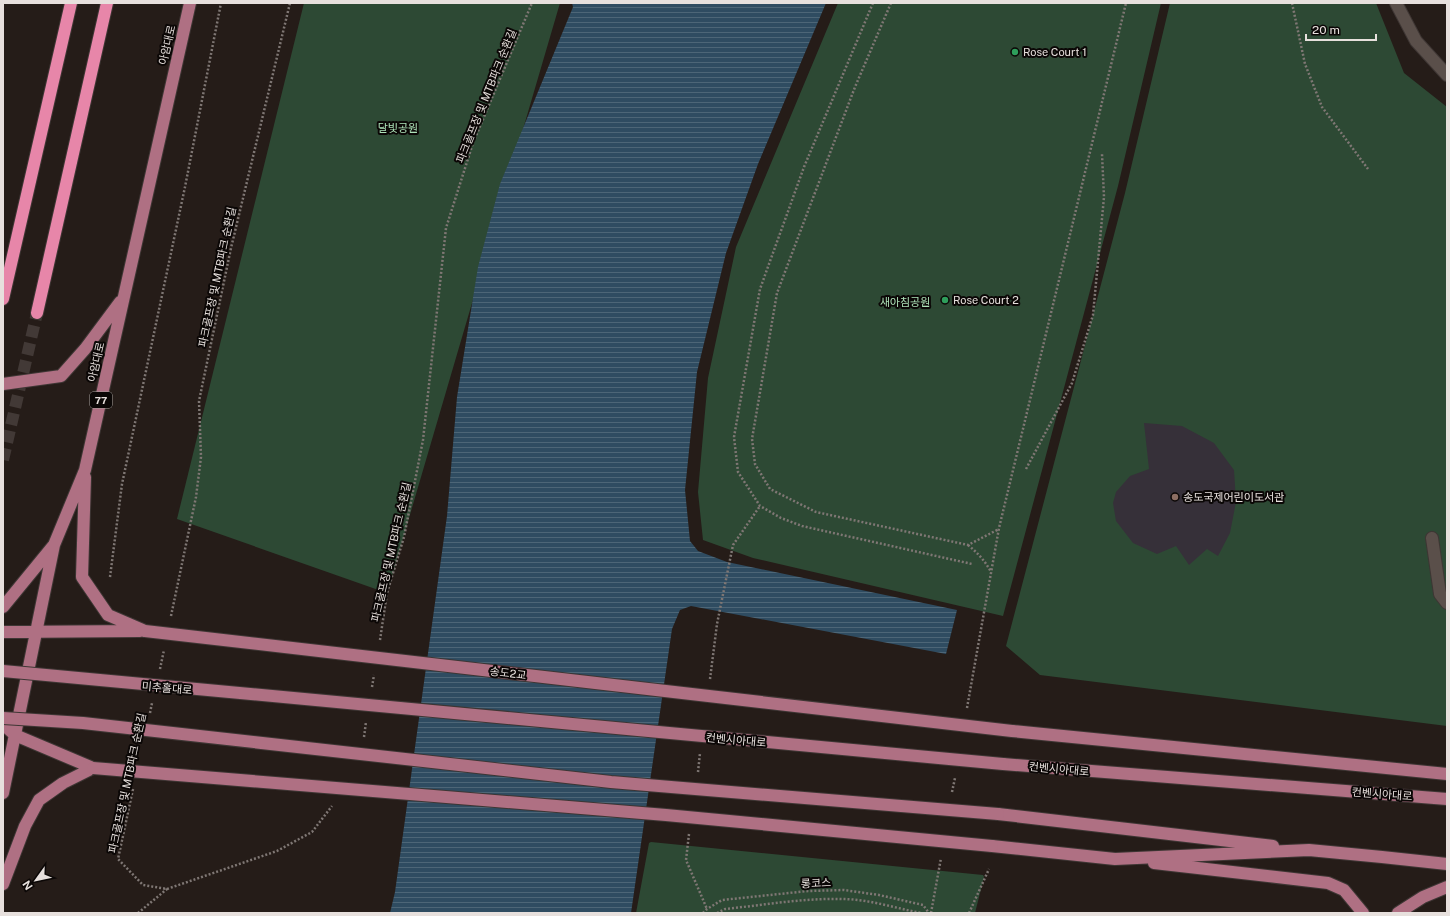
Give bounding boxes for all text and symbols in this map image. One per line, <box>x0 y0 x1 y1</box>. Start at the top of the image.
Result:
scale bar <box>1306 16 1376 42</box>
text: 20 m <box>1312 23 1340 37</box>
street label: 아암대로 <box>157 24 177 66</box>
street label: 파크골프장 및 MTB파크 순환길 <box>454 27 518 165</box>
place label: Rose Court 1 <box>1023 46 1087 58</box>
marker: Rose Court 1 <box>1010 47 1020 57</box>
park label: 달빛공원 <box>378 122 418 134</box>
street label: 파크골프장 및 MTB파크 순환길 <box>196 206 238 348</box>
place label: Rose Court 2 <box>953 294 1019 306</box>
marker: Rose Court 2 <box>940 295 950 305</box>
park label: 새아침공원 <box>880 296 930 308</box>
street label: 아암대로 <box>86 341 106 383</box>
road number: 77 <box>90 392 112 408</box>
street label: 파크골프장 및 MTB파크 순환길 <box>369 481 413 623</box>
place label: 송도국제어린이도서관 <box>1183 491 1284 503</box>
marker: 송도국제어린이도서관 <box>1170 492 1180 502</box>
street label: 송도2교 <box>489 665 527 681</box>
street label: 미추홀대로 <box>141 680 193 696</box>
street label: 파크골프장 및 MTB파크 순환길 <box>106 712 148 854</box>
street label: 컨벤시아대로 <box>705 731 767 749</box>
street label: 컨벤시아대로 <box>1028 760 1090 778</box>
street label: 컨벤시아대로 <box>1351 786 1413 802</box>
north arrow <box>16 860 56 900</box>
street label: 롱코스 <box>801 876 831 890</box>
text: N <box>20 879 35 892</box>

